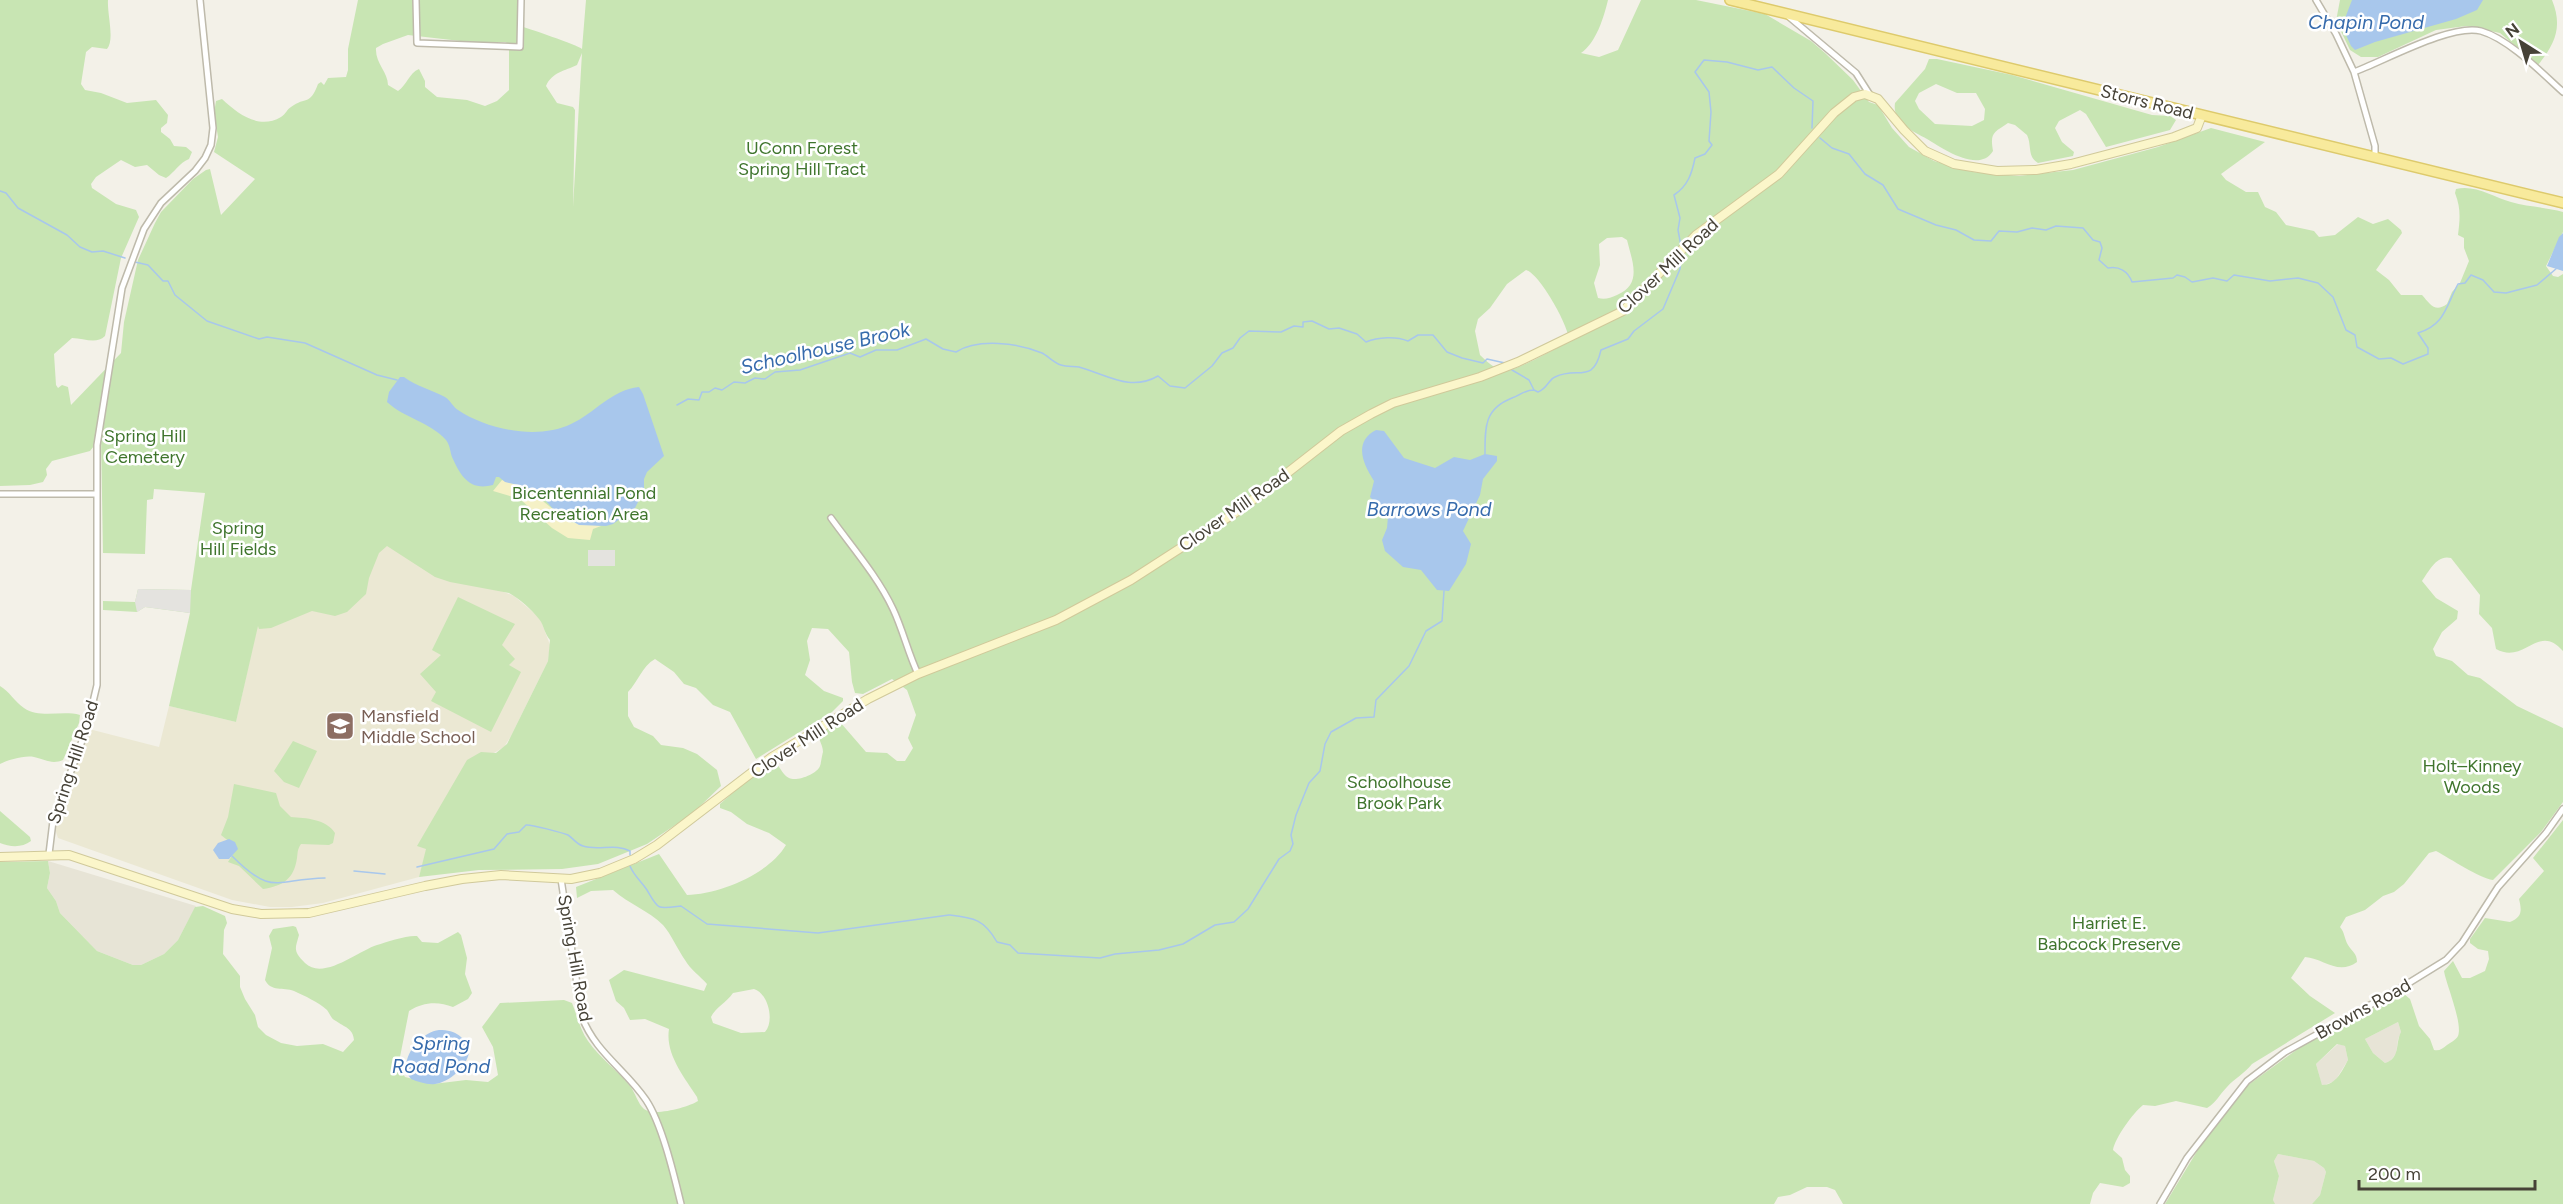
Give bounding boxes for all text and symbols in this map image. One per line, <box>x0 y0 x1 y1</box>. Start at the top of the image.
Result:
water label: Chapin Pond <box>2308 10 2424 34</box>
north arrow <box>2491 12 2551 72</box>
text: N <box>2502 19 2523 42</box>
street label: Storrs Road <box>2098 80 2196 124</box>
park label: UConn Forest Spring Hill Tract <box>738 137 866 180</box>
street label: Clover Mill Road <box>1613 214 1723 318</box>
water label: Schoolhouse Brook <box>738 317 913 379</box>
park label: Spring Hill Cemetery <box>104 425 186 468</box>
street label: Clover Mill Road <box>1175 464 1293 556</box>
park label: Bicentennial Pond Recreation Area <box>512 482 656 525</box>
water label: Barrows Pond <box>1367 497 1492 521</box>
park label: Spring Hill Fields <box>200 517 276 560</box>
street label: Clover Mill Road <box>747 693 867 783</box>
street label: Spring Hill Road <box>43 697 103 827</box>
place label: Mansfield Middle School <box>361 705 475 748</box>
school or university icon: Mansfield Middle School <box>324 710 356 742</box>
park label: Holt–Kinney Woods <box>2423 755 2522 798</box>
park label: Schoolhouse Brook Park <box>1347 771 1451 814</box>
street label: Spring Hill Road <box>553 893 597 1023</box>
park label: Harriet E. Babcock Preserve <box>2037 912 2181 955</box>
street label: Browns Road <box>2311 974 2415 1044</box>
water label: Spring Road Pond <box>392 1031 490 1078</box>
scale bar <box>2359 1153 2534 1191</box>
text: 200 m <box>2368 1163 2421 1185</box>

